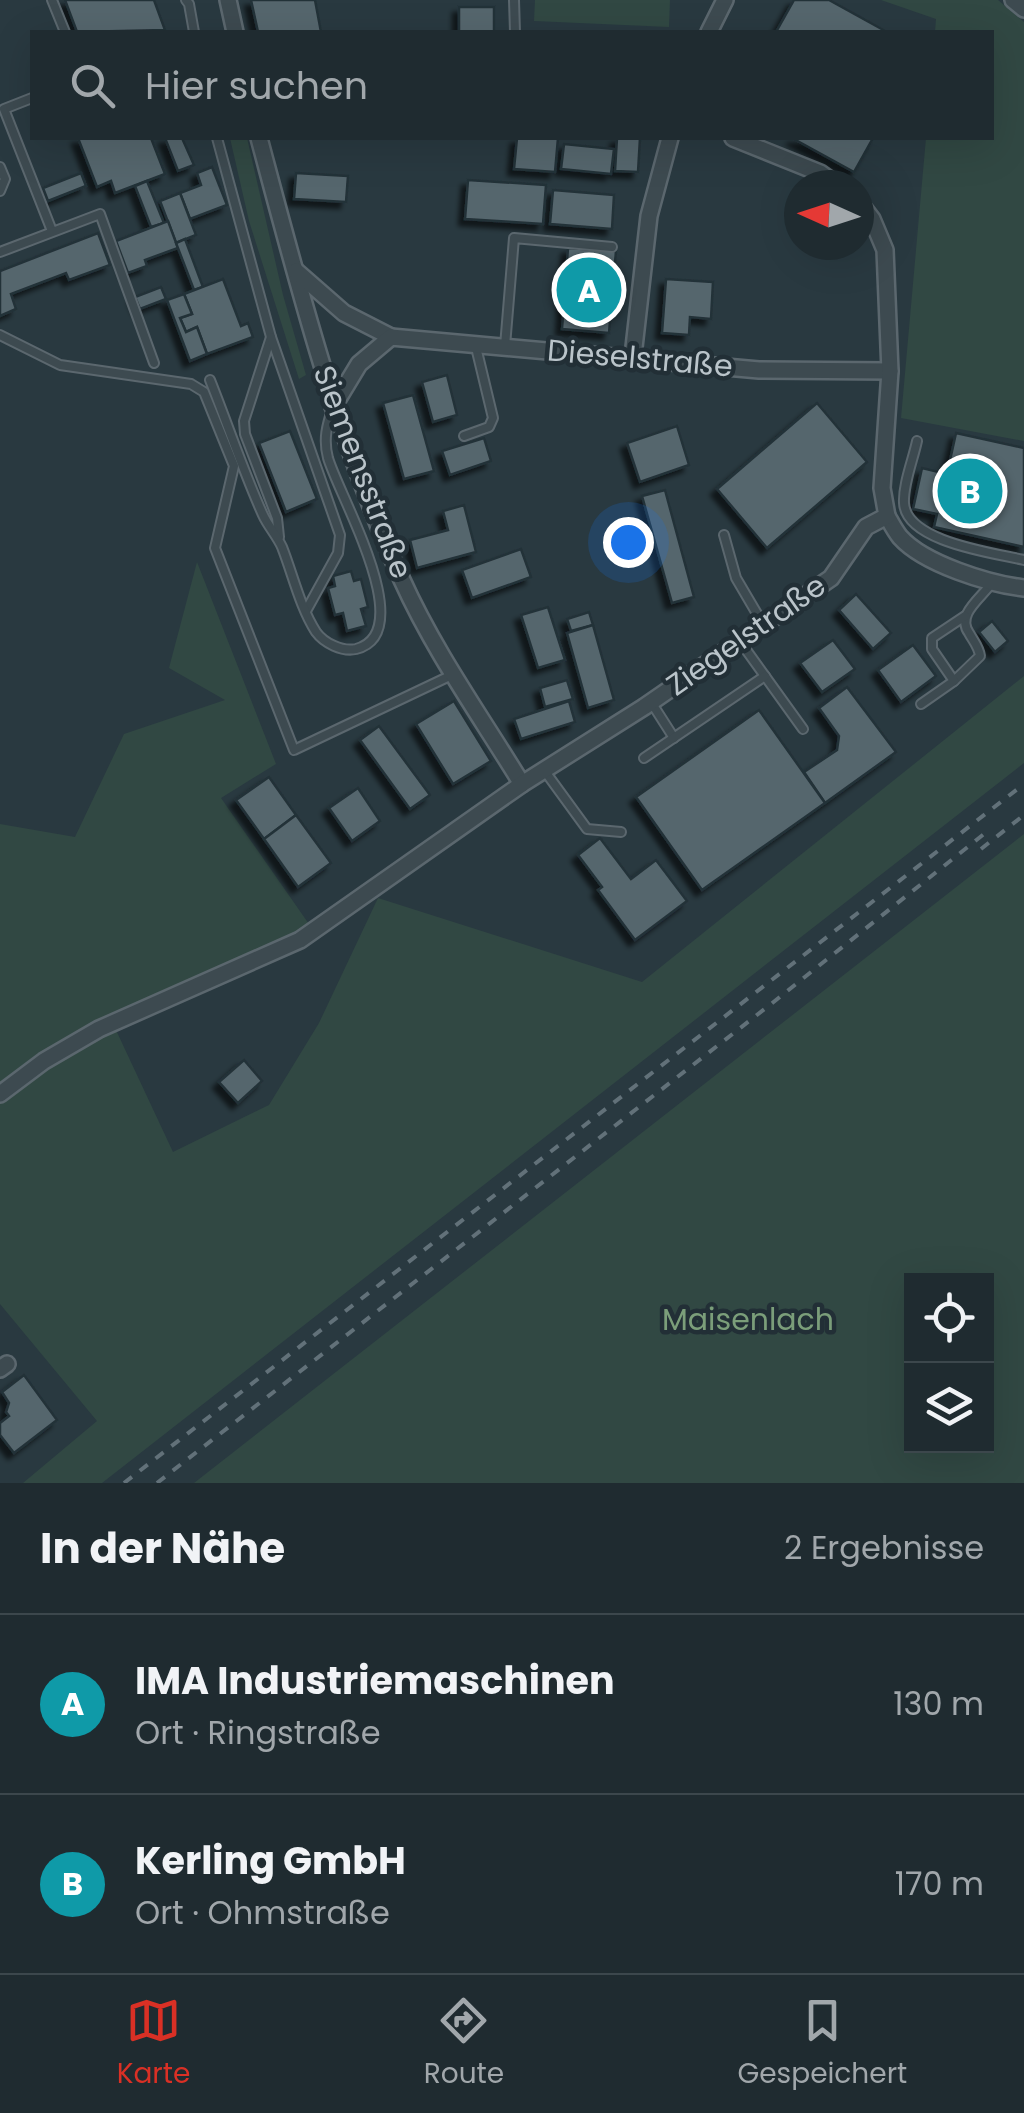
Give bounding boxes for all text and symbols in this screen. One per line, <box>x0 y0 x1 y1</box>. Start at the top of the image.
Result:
search box <box>30 30 994 140</box>
icon: search <box>65 58 120 113</box>
text: Hier suchen <box>145 59 368 112</box>
north arrow <box>784 170 874 260</box>
pin: A <box>556 252 622 328</box>
street label: Dieselstraße <box>546 328 734 388</box>
street label: Siemensstraße <box>303 359 423 585</box>
pin: B <box>938 454 1002 528</box>
your location <box>603 517 654 568</box>
street label: Ziegelstraße <box>658 564 834 706</box>
map controls <box>904 1273 994 1453</box>
button: locate <box>904 1273 994 1363</box>
park label: Maisenlach <box>662 1298 834 1341</box>
button: layers <box>904 1363 994 1453</box>
text: In der Nähe <box>40 1519 285 1578</box>
text: 2 Ergebnisse <box>784 1525 984 1570</box>
text: IMA Industriemaschinen <box>135 1654 615 1707</box>
text: A <box>61 1681 84 1726</box>
text: 130 m <box>893 1681 984 1726</box>
text: Ort · Ringstraße <box>135 1710 381 1755</box>
text: Kerling GmbH <box>135 1834 406 1887</box>
text: B <box>62 1861 83 1906</box>
text: 170 m <box>895 1861 984 1906</box>
text: Ort · Ohmstraße <box>135 1890 390 1935</box>
tab: Karte <box>117 1993 190 2095</box>
tab: Route <box>424 1993 504 2095</box>
tab: Gespeichert <box>737 1993 907 2095</box>

